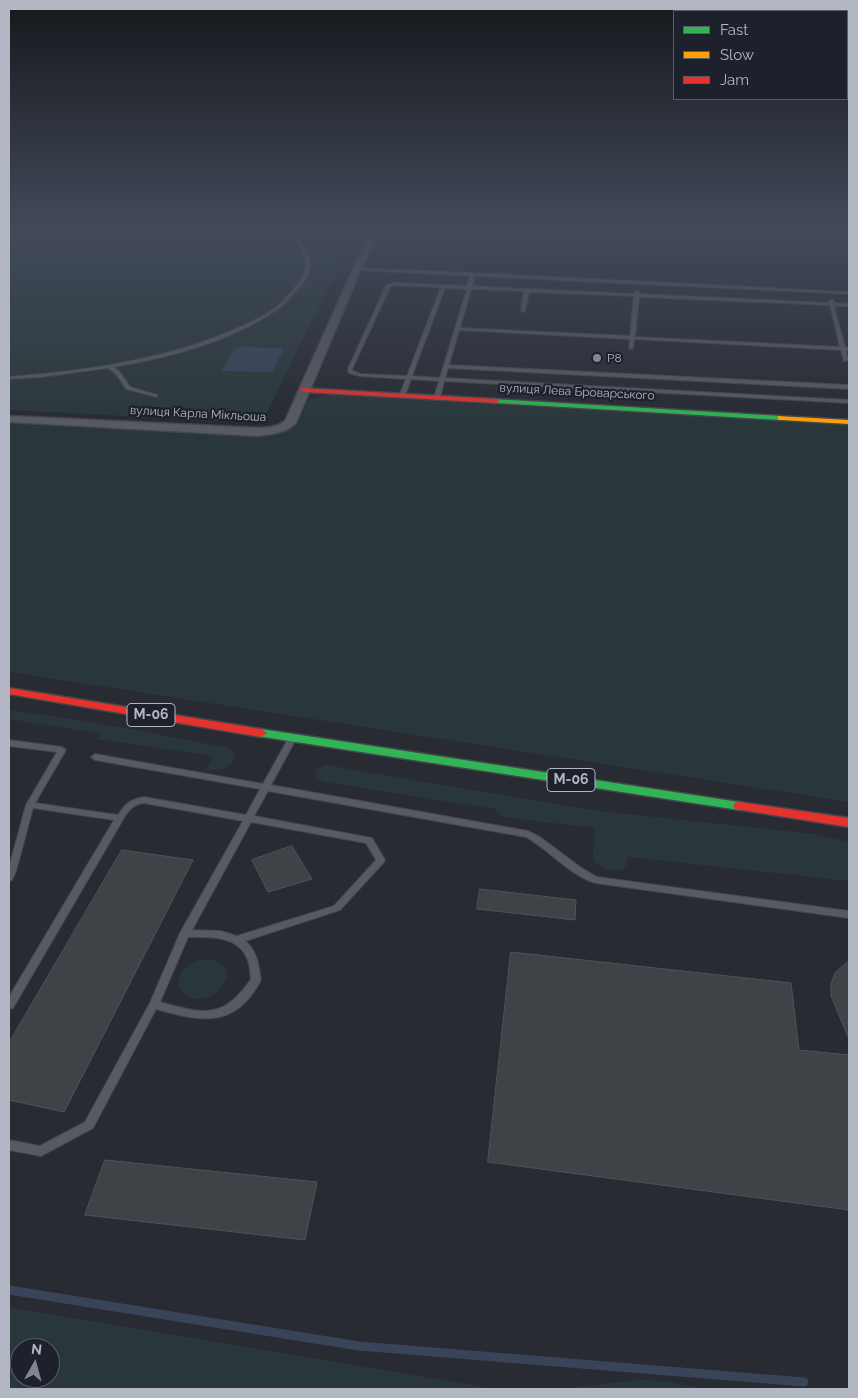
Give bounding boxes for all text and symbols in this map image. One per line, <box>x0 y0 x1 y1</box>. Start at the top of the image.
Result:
legend <box>673 10 848 100</box>
text: Fast <box>720 21 748 39</box>
text: Slow <box>720 46 754 64</box>
text: Jam <box>720 71 749 89</box>
place label: P8 <box>607 351 622 365</box>
marker: P8 <box>591 352 603 364</box>
street label: вулиця Лева Броварського <box>499 381 655 403</box>
street label: вулиця Карла Мікльоша <box>130 403 266 425</box>
road number: М-06 <box>127 704 175 726</box>
road number: М-06 <box>547 768 595 792</box>
north arrow <box>10 1338 60 1388</box>
text: N <box>30 1341 43 1358</box>

